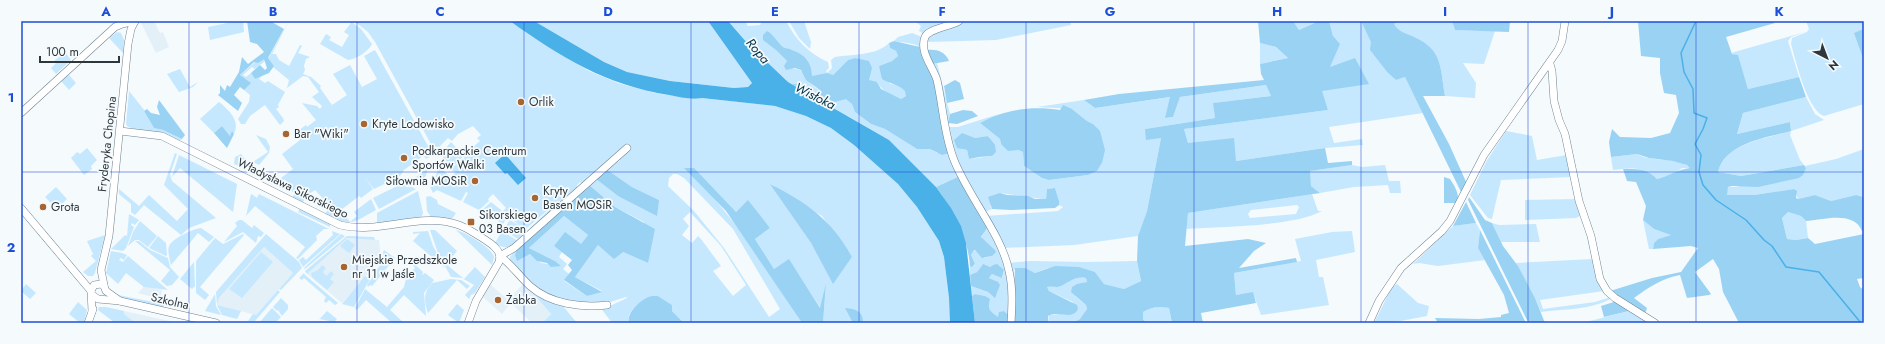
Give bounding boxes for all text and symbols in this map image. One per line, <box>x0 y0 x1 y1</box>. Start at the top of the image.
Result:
text: A <box>100 2 111 21</box>
text: B <box>269 2 278 21</box>
text: C <box>435 2 445 21</box>
text: D <box>603 2 613 21</box>
text: E <box>771 2 779 21</box>
text: F <box>938 2 946 21</box>
text: G <box>1105 2 1116 21</box>
text: H <box>1272 2 1282 21</box>
text: I <box>1443 2 1447 21</box>
text: J <box>1607 2 1614 21</box>
text: K <box>1774 2 1784 21</box>
water label: Ropa <box>742 34 774 68</box>
scale bar <box>40 38 119 64</box>
north arrow <box>1807 38 1847 78</box>
text: 100 m <box>46 43 79 61</box>
text: N <box>1825 57 1842 74</box>
water label: Wisłoka <box>791 78 839 114</box>
text: 1 <box>8 88 14 107</box>
place label: Orlik <box>529 93 554 111</box>
street label: Fryderyka Chopina <box>93 95 121 193</box>
marker: Orlik <box>516 97 526 107</box>
place label: Kryte Lodowisko <box>372 115 455 133</box>
marker: Kryte Lodowisko <box>359 119 369 129</box>
place label: Bar "Wiki" <box>294 125 349 143</box>
marker: Bar "Wiki" <box>281 129 291 139</box>
place label: Podkarpackie Centrum Sportów Walki <box>412 142 527 174</box>
street label: Władysława Sikorskiego <box>234 153 352 223</box>
marker: Podkarpackie Centrum Sportów Walki <box>399 153 409 163</box>
place label: Siłownia MOSiR <box>386 172 467 190</box>
marker: Siłownia MOSiR <box>470 176 480 186</box>
place label: Kryty Basen MOSiR <box>543 182 612 214</box>
marker: Kryty Basen MOSiR <box>530 193 540 203</box>
place label: Grota <box>51 198 80 216</box>
marker: Grota <box>38 202 48 212</box>
place label: Sikorskiego 03 Basen <box>479 206 538 238</box>
marker: Sikorskiego 03 Basen <box>466 217 476 227</box>
text: 2 <box>7 238 15 257</box>
place label: Miejskie Przedszkole nr 11 w Jaśle <box>352 251 457 283</box>
marker: Miejskie Przedszkole nr 11 w Jaśle <box>339 262 349 272</box>
street label: Szkolna <box>149 288 191 314</box>
place label: Żabka <box>506 291 536 309</box>
marker: Żabka <box>493 295 503 305</box>

